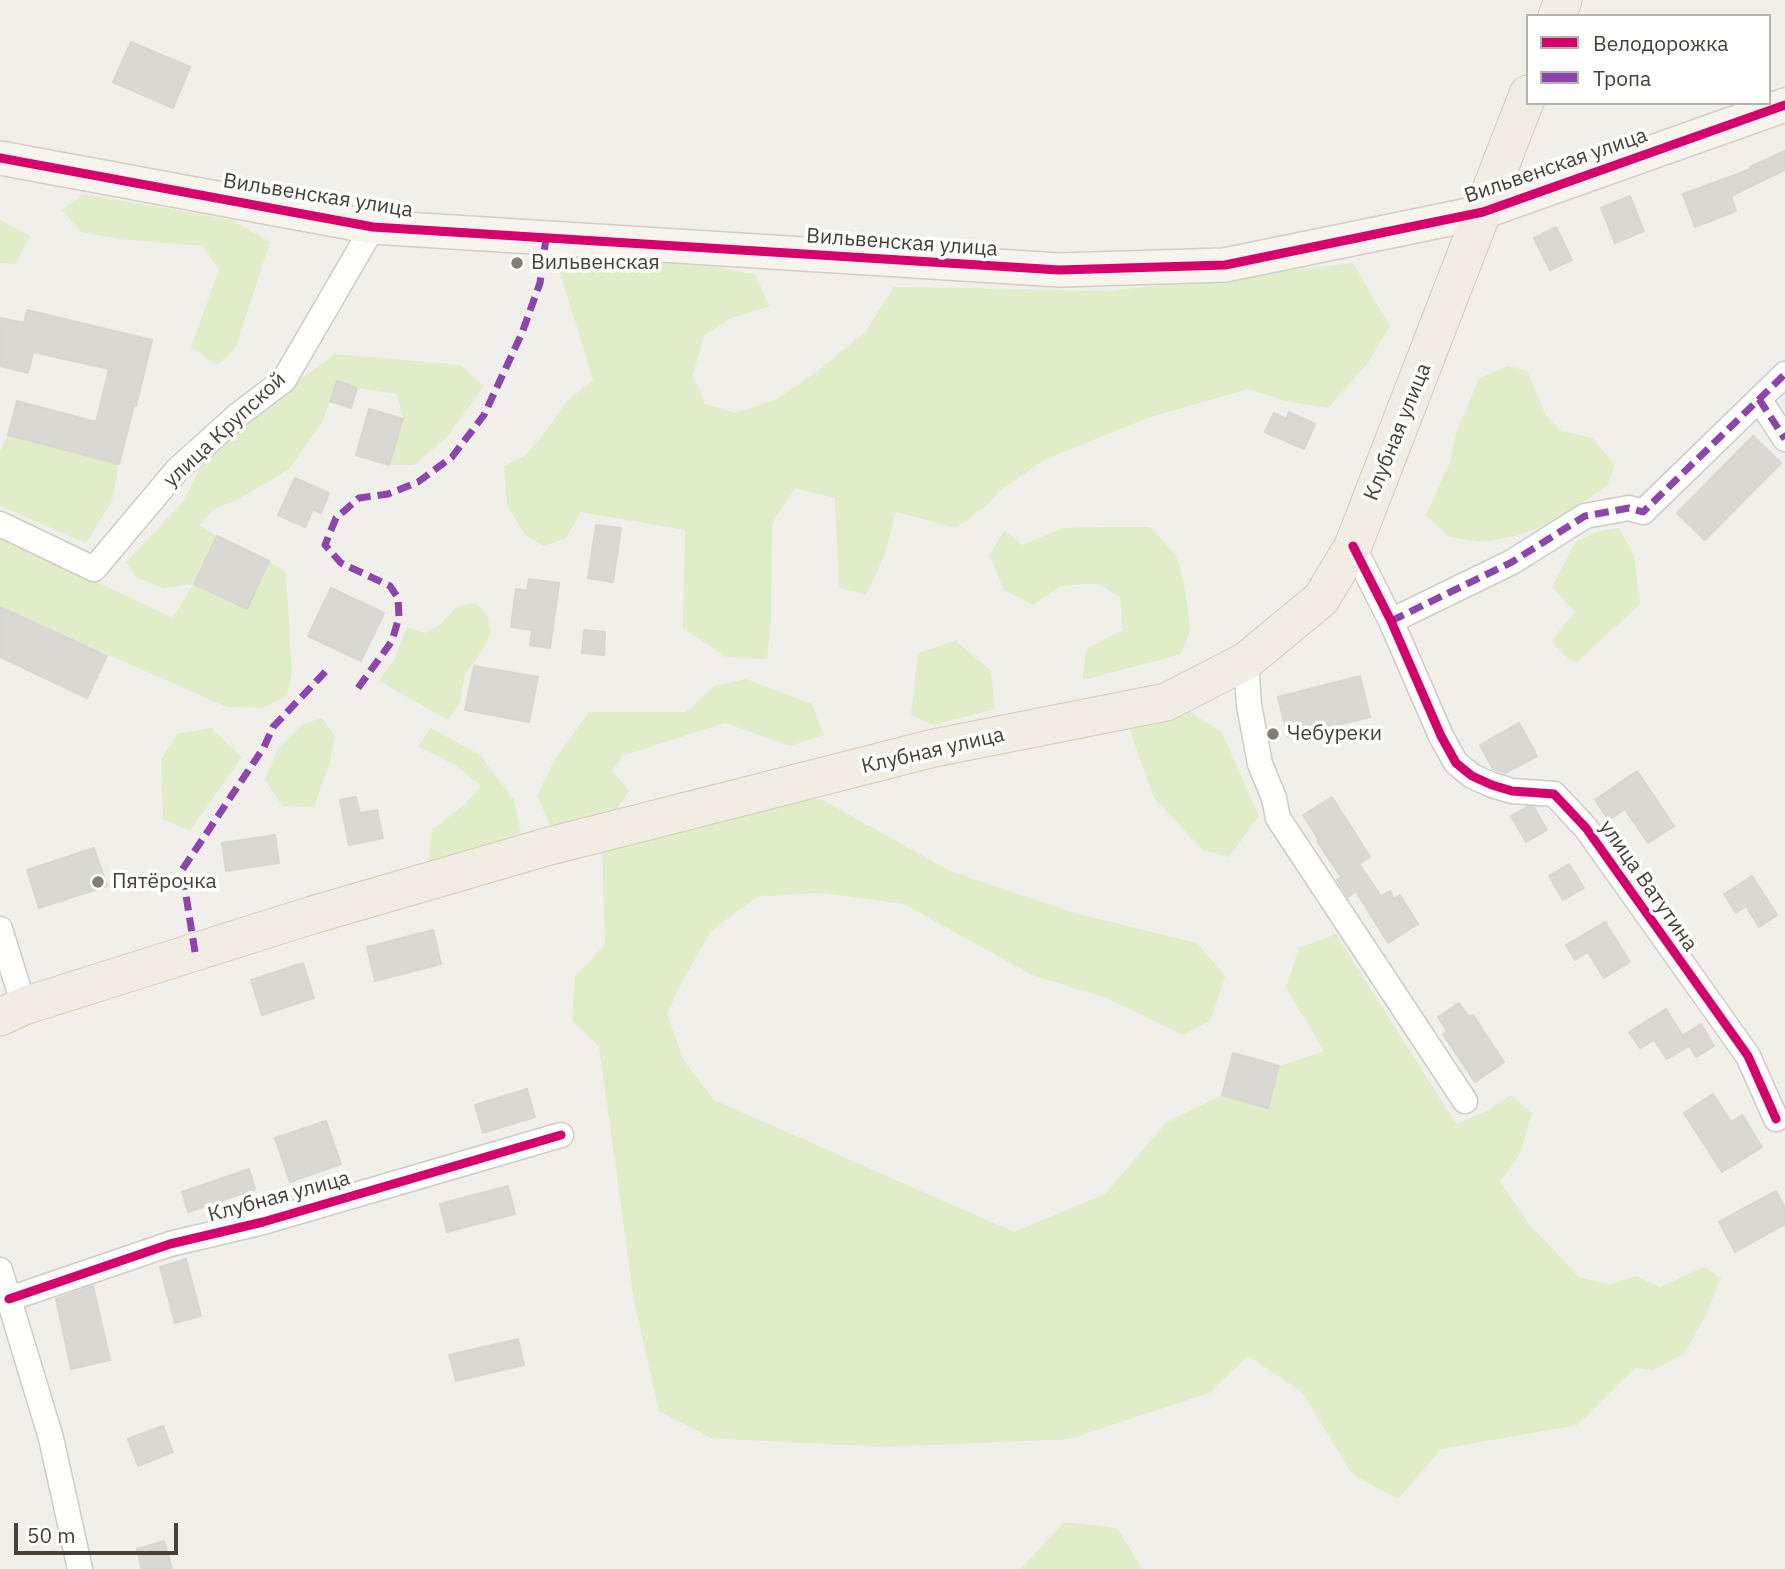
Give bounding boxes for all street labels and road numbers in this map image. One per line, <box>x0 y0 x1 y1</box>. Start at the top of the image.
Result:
street label: Вильвенская улица <box>1461 123 1651 209</box>
street label: Вильвенская улица <box>221 169 415 223</box>
street label: Вильвенская улица <box>805 224 999 262</box>
street label: Клубная улица <box>1359 360 1437 504</box>
street label: улица Крупской <box>159 367 291 493</box>
street label: Клубная улица <box>859 722 1007 780</box>
street label: улица Ватутина <box>1593 816 1703 956</box>
street label: Клубная улица <box>205 1166 353 1228</box>

